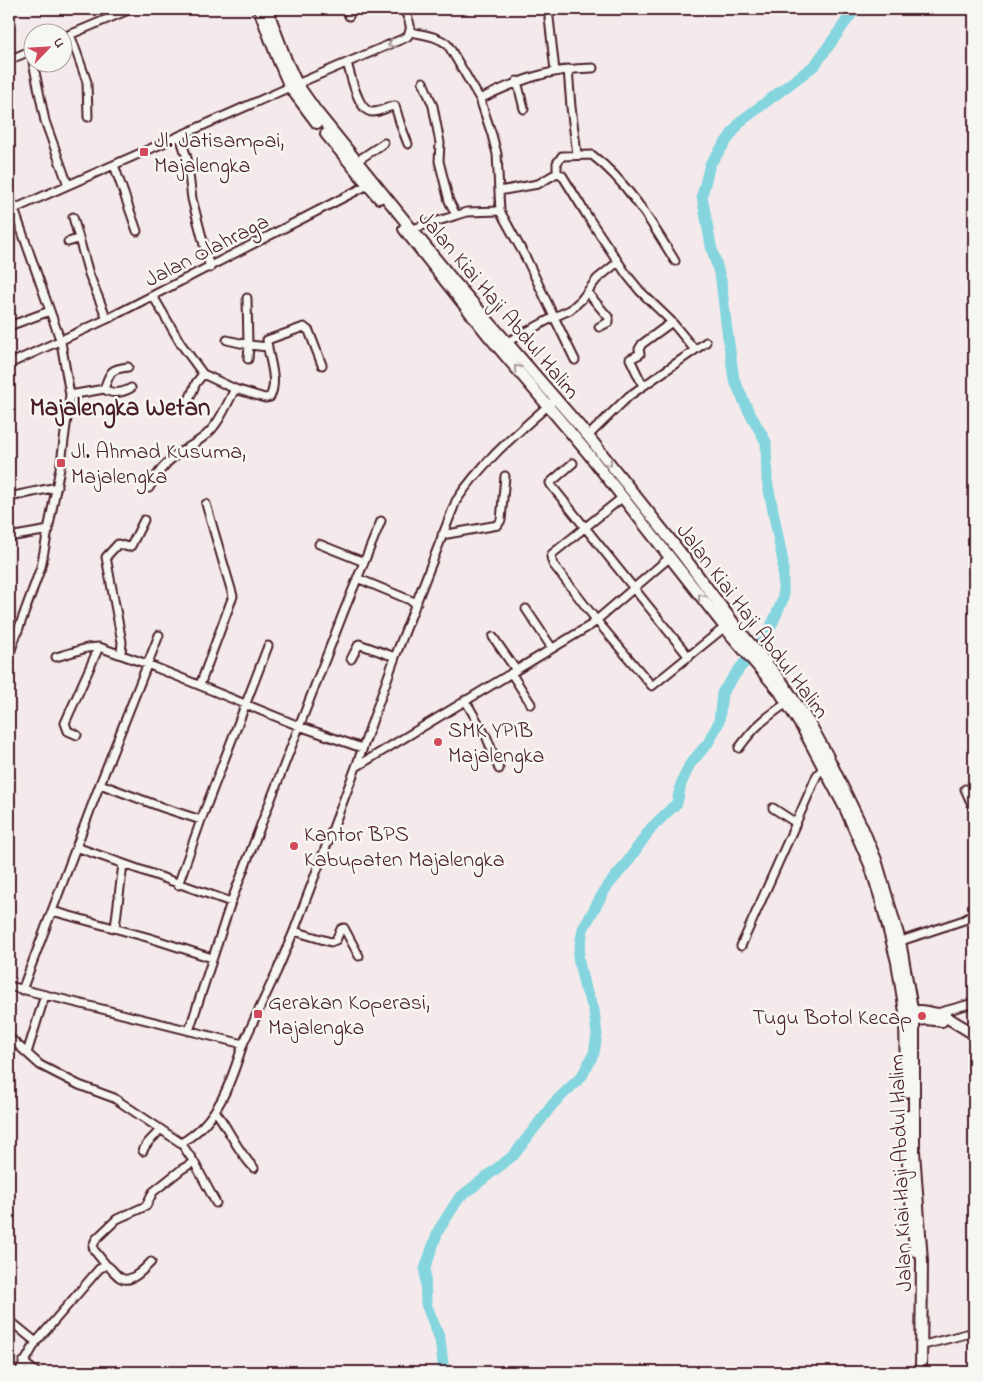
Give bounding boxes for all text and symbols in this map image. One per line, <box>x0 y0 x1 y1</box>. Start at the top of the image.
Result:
north arrow <box>22 22 72 72</box>
text: U <box>47 35 70 52</box>
one-way arrow <box>387 39 395 49</box>
place label: Jl. Jatisampai, Majalengka <box>154 126 284 184</box>
marker: Jl. Jatisampai, Majalengka <box>138 146 150 158</box>
street label: Jalan Kiai Haji Abdul Halim <box>409 205 586 407</box>
street label: Jalan Olahraga <box>140 207 275 298</box>
one-way arrow <box>514 365 523 374</box>
district label: Majalengka Wetan <box>30 391 210 429</box>
place label: Jl. Ahmad Kusuma, Majalengka <box>71 437 246 495</box>
marker: Jl. Ahmad Kusuma, Majalengka <box>55 457 67 469</box>
one-way arrow <box>604 457 612 466</box>
street label: Jalan Kiai Haji Abdul Halim <box>667 517 836 726</box>
one-way arrow <box>698 593 707 602</box>
place label: SMK YPIB Majalengka <box>448 716 544 774</box>
marker: SMK YPIB Majalengka <box>432 736 444 748</box>
place label: Kantor BPS Kabupaten Majalengka <box>304 820 505 878</box>
marker: Kantor BPS Kabupaten Majalengka <box>288 840 300 852</box>
place label: Gerakan Koperasi, Majalengka <box>268 988 430 1046</box>
place label: Tugu Botol Kecap <box>753 1003 912 1036</box>
marker: Gerakan Koperasi, Majalengka <box>252 1008 264 1020</box>
marker: Tugu Botol Kecap <box>916 1010 928 1022</box>
street label: Jalan Kiai Haji Abdul Halim <box>882 1054 922 1292</box>

